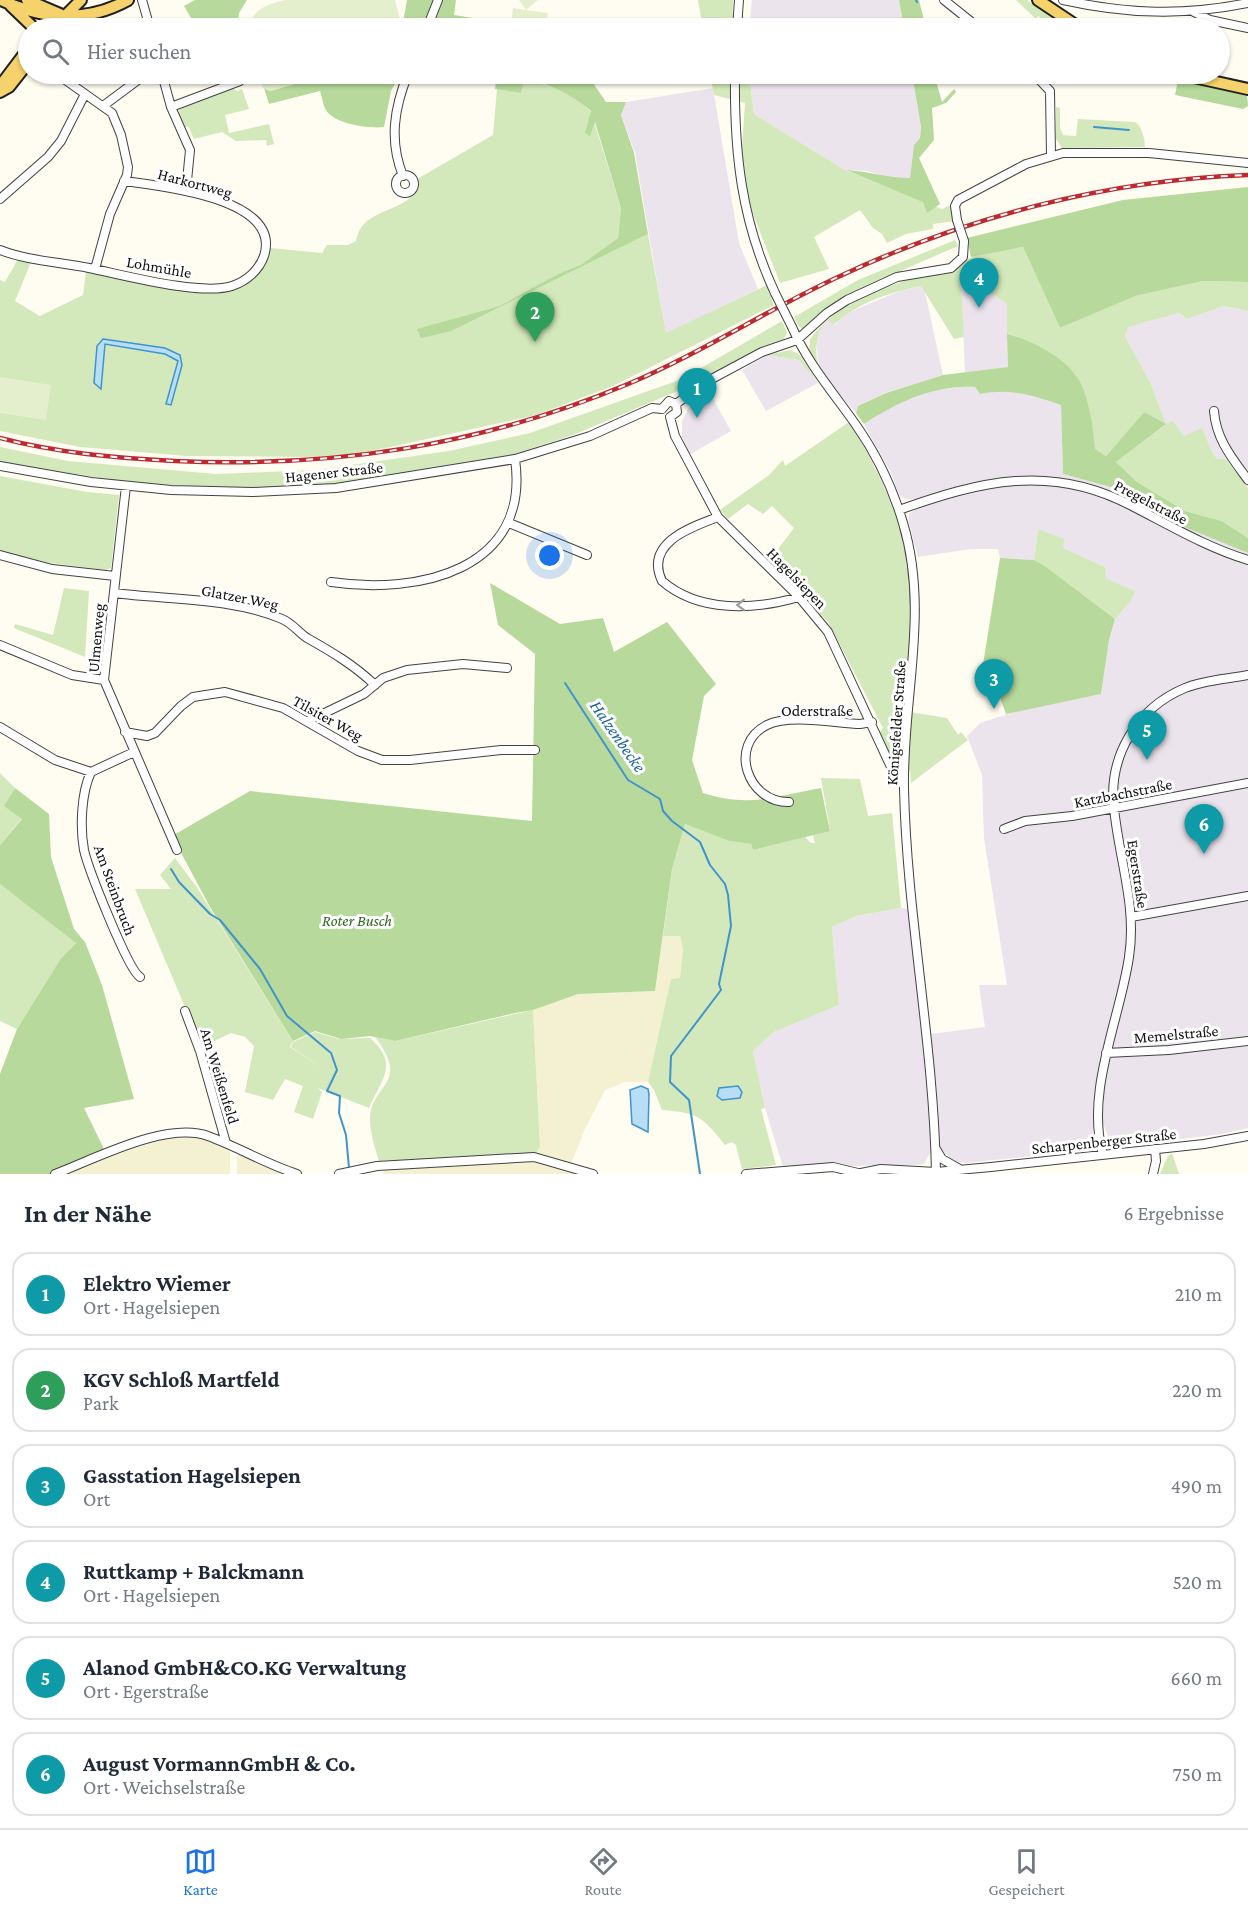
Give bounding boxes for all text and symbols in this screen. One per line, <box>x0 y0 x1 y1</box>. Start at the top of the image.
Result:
search box <box>18 18 1230 84</box>
icon: search <box>39 35 72 68</box>
text: Hier suchen <box>87 39 191 64</box>
street label: Harkortweg <box>156 165 234 202</box>
street label: Lohmühle <box>125 253 193 281</box>
pin: 4 <box>960 258 998 308</box>
pin: 2 <box>516 292 554 342</box>
pin: 1 <box>678 368 716 418</box>
street label: Hagener Straße <box>284 458 384 487</box>
street label: Pregelstraße <box>1111 476 1190 529</box>
your location <box>535 541 564 570</box>
street label: Hagelsiepen <box>763 544 831 613</box>
street label: Glatzer Weg <box>200 581 280 614</box>
one-way arrow <box>736 599 745 612</box>
street label: Ulmenweg <box>85 602 109 673</box>
street label: Königsfelder Straße <box>883 660 910 786</box>
pin: 3 <box>974 660 1014 709</box>
street label: Tilsiter Weg <box>290 692 366 745</box>
water label: Halzenbecke <box>586 696 650 776</box>
street label: Oderstraße <box>781 702 853 719</box>
pin: 5 <box>1128 710 1166 760</box>
street label: Katzbachstraße <box>1073 775 1173 811</box>
pin: 6 <box>1184 804 1224 854</box>
street label: Egerstraße <box>1123 839 1152 910</box>
street label: Am Steinbruch <box>91 842 139 938</box>
park label: Roter Busch <box>322 912 392 929</box>
street label: Memelstraße <box>1133 1022 1219 1046</box>
street label: Am Weißenfeld <box>197 1026 243 1126</box>
street label: Scharpenberger Straße <box>1031 1125 1177 1158</box>
text: In der Nähe <box>24 1199 152 1228</box>
text: 6 Ergebnisse <box>1123 1202 1224 1224</box>
text: Elektro Wiemer <box>83 1271 231 1296</box>
text: 1 <box>42 1283 49 1305</box>
text: 210 m <box>1175 1283 1222 1305</box>
text: Ort · Hagelsiepen <box>83 1296 220 1318</box>
text: KGV Schloß Martfeld <box>83 1367 279 1392</box>
text: 2 <box>40 1379 51 1401</box>
text: 220 m <box>1172 1379 1222 1401</box>
text: Park <box>83 1392 119 1414</box>
text: Gasstation Hagelsiepen <box>83 1463 301 1488</box>
text: 3 <box>41 1475 50 1497</box>
text: 490 m <box>1171 1475 1222 1497</box>
text: Ort <box>83 1488 110 1510</box>
text: Ruttkamp + Balckmann <box>83 1559 304 1584</box>
text: 4 <box>40 1571 51 1593</box>
text: 520 m <box>1172 1571 1222 1593</box>
text: Ort · Hagelsiepen <box>83 1584 220 1606</box>
text: Alanod GmbH&CO.KG Verwaltung <box>83 1655 406 1680</box>
text: 5 <box>41 1667 50 1689</box>
text: 660 m <box>1171 1667 1222 1689</box>
text: Ort · Egerstraße <box>83 1680 209 1702</box>
text: August VormannGmbH & Co. <box>83 1751 356 1776</box>
text: 6 <box>40 1763 51 1785</box>
text: 750 m <box>1172 1763 1222 1785</box>
text: Ort · Weichselstraße <box>83 1776 245 1798</box>
tab: Karte <box>183 1845 218 1898</box>
tab: Route <box>584 1845 622 1898</box>
tab: Gespeichert <box>988 1845 1065 1898</box>

